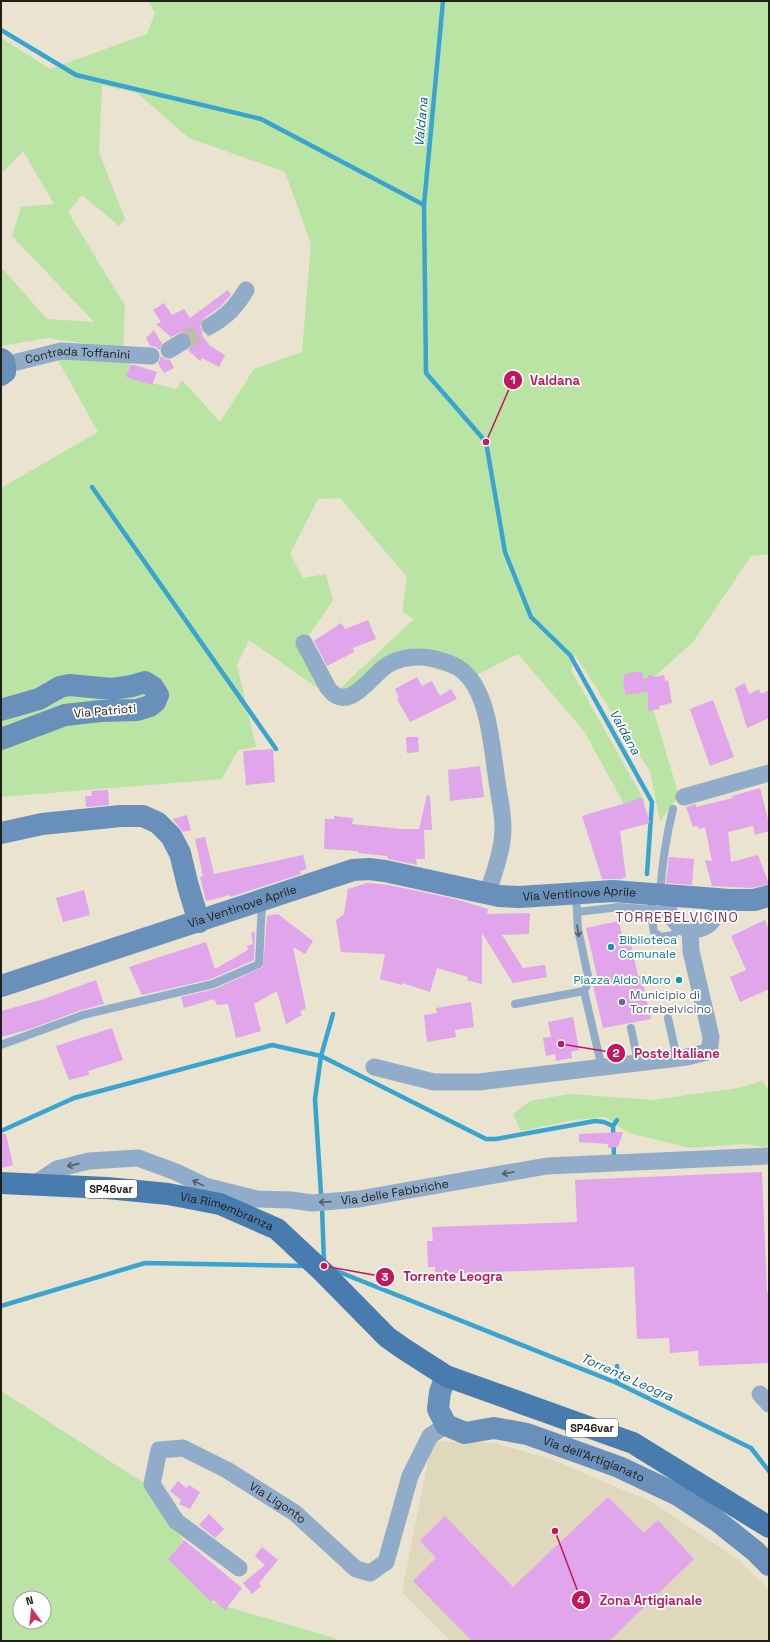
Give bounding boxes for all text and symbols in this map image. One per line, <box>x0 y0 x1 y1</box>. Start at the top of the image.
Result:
water label: Valdana <box>410 96 432 147</box>
street label: Contrada Toffanini <box>23 343 131 368</box>
callout: Valdana <box>503 368 588 393</box>
text: 1 <box>510 372 516 388</box>
text: Valdana <box>530 372 580 389</box>
street label: Via Patrioti <box>73 700 137 722</box>
water label: Valdana <box>606 706 645 758</box>
street label: Via Ventinove Aprile <box>186 881 299 932</box>
street label: Via Ventinove Aprile <box>522 883 637 905</box>
district label: TORREBELVICINO <box>615 908 739 926</box>
one-way arrow <box>575 924 583 937</box>
place label: Biblioteca Comunale <box>619 932 677 962</box>
marker: Biblioteca Comunale <box>606 942 616 952</box>
place label: Piazza Aldo Moro <box>573 972 671 988</box>
marker: Piazza Aldo Moro <box>674 975 684 985</box>
place label: Municipio di Torrebelvicino <box>630 987 711 1017</box>
marker: Municipio di Torrebelvicino <box>617 997 627 1007</box>
callout: Poste Italiane <box>606 1041 727 1066</box>
text: 2 <box>612 1045 620 1061</box>
text: Poste Italiane <box>634 1045 720 1062</box>
one-way arrow <box>67 1161 80 1169</box>
one-way arrow <box>502 1169 515 1177</box>
street label: Via delle Fabbriche <box>340 1175 450 1209</box>
one-way arrow <box>192 1179 204 1186</box>
road number: SP46var <box>85 1180 137 1198</box>
street label: Via Rimembranza <box>179 1189 276 1235</box>
one-way arrow <box>319 1199 332 1206</box>
callout: Torrente Leogra <box>375 1264 511 1289</box>
text: Torrente Leogra <box>403 1268 503 1285</box>
text: 3 <box>381 1269 389 1285</box>
water label: Torrente Leogra <box>578 1349 676 1405</box>
road number: SP46var <box>566 1419 618 1437</box>
street label: Via dell'Artigianato <box>541 1432 647 1486</box>
street label: Via Ligonto <box>246 1478 310 1527</box>
callout: Zona Artigianale <box>571 1587 710 1612</box>
north arrow <box>12 1590 52 1630</box>
text: 4 <box>577 1592 585 1608</box>
text: Zona Artigianale <box>600 1592 702 1609</box>
text: N <box>24 1593 35 1608</box>

